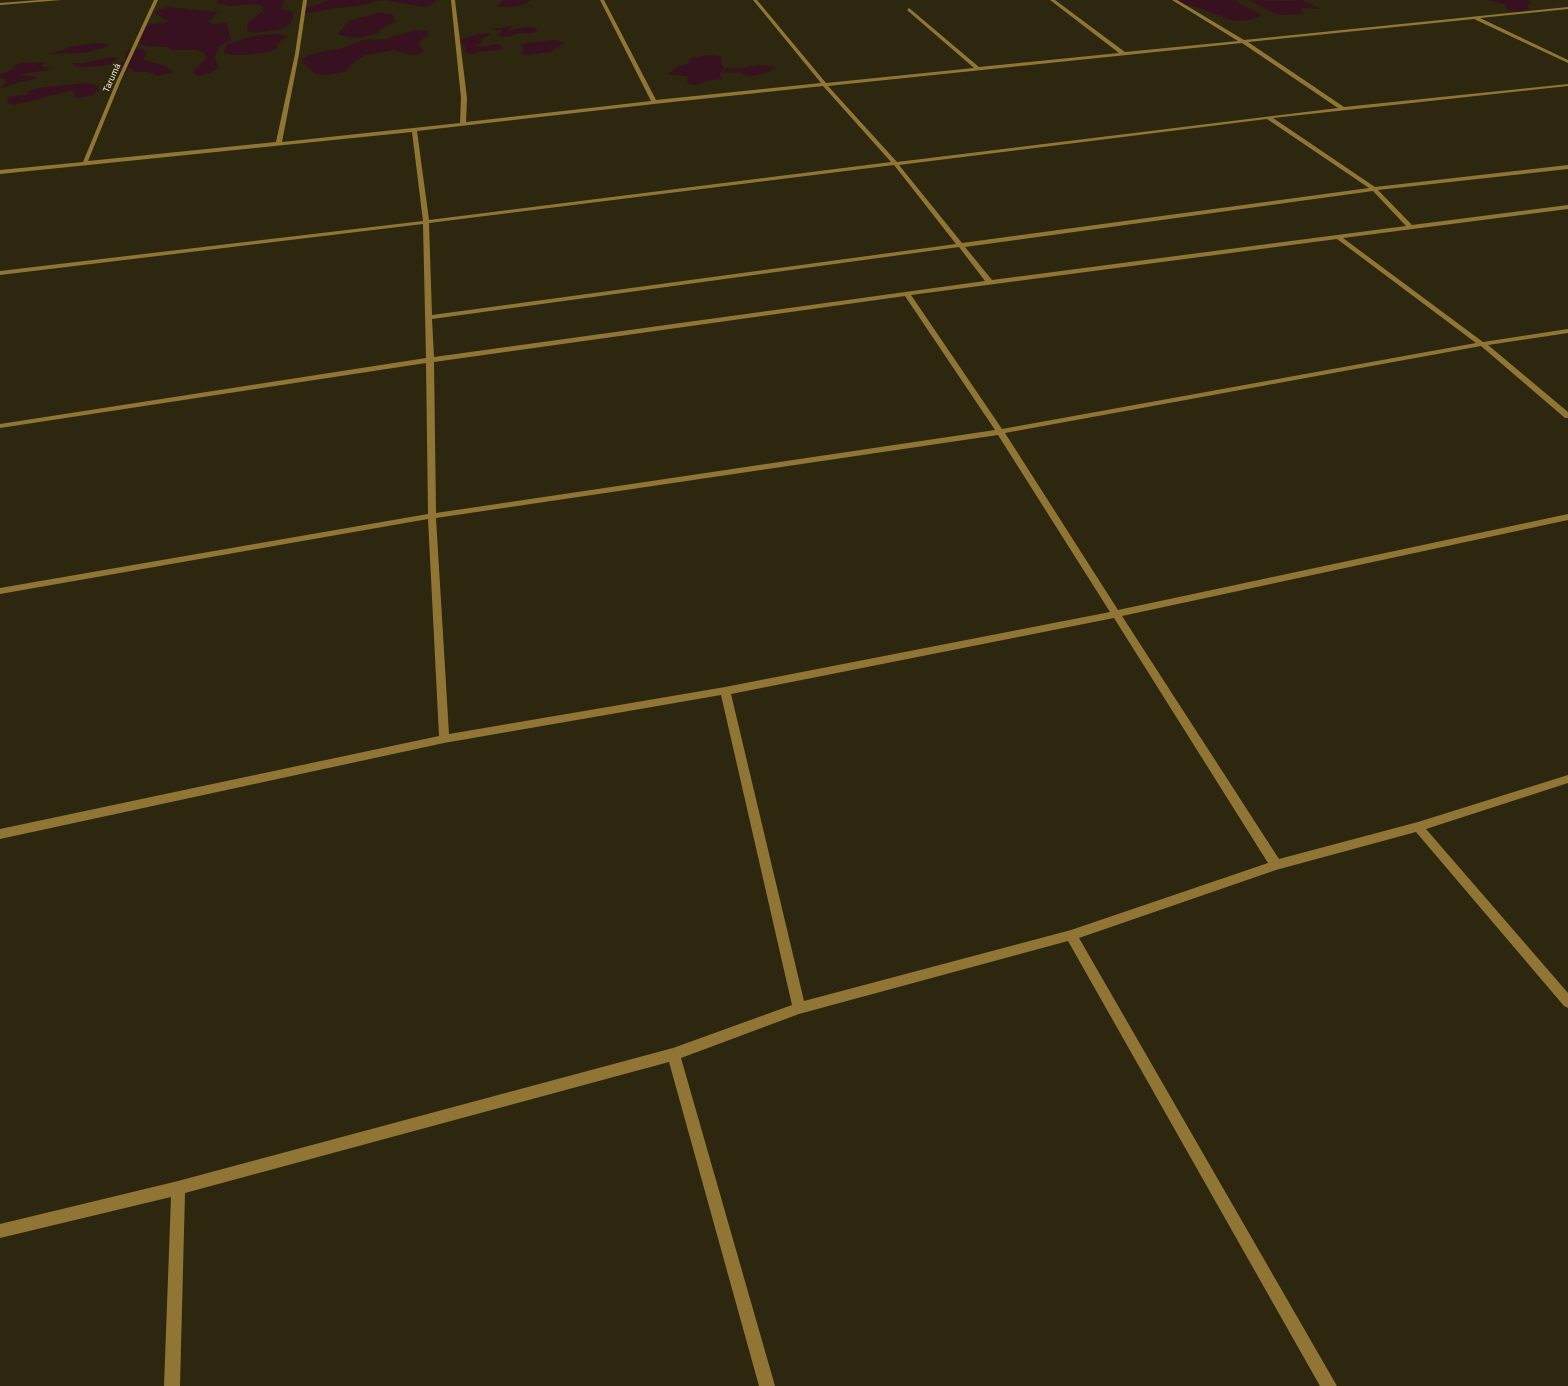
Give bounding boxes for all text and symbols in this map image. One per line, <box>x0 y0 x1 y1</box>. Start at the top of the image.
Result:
street label: Tarumá <box>101 62 123 94</box>

